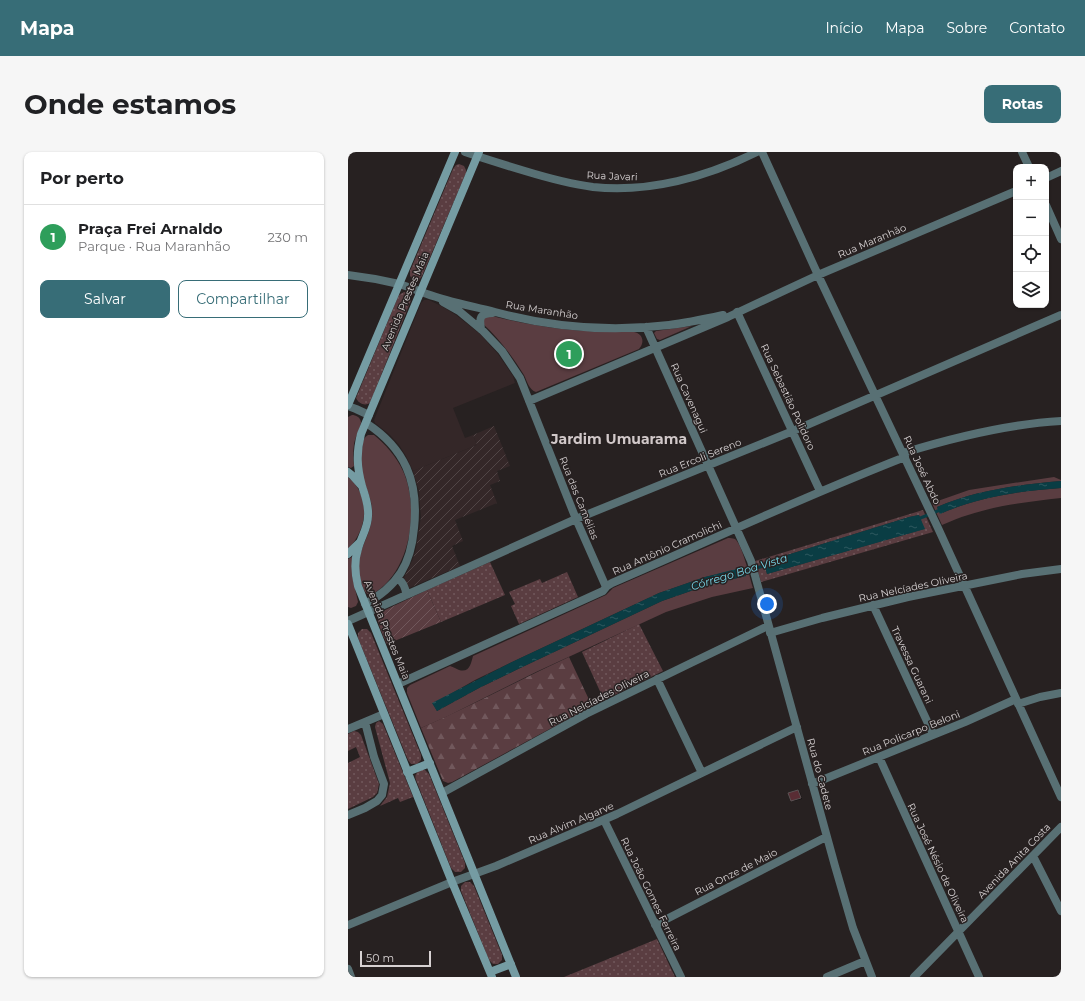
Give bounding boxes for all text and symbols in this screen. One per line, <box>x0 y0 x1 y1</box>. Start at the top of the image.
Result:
text: Mapa <box>20 17 75 40</box>
text: Início <box>825 19 863 37</box>
text: Mapa <box>885 19 925 37</box>
text: Sobre <box>947 19 987 37</box>
text: Contato <box>1009 19 1065 37</box>
button: Rotas <box>984 85 1061 123</box>
text: Onde estamos <box>24 87 236 121</box>
map controls <box>1013 164 1049 308</box>
button: + <box>1013 164 1049 200</box>
text: Por perto <box>40 168 124 188</box>
street label: Rua Javari <box>586 169 638 183</box>
button: − <box>1013 200 1049 236</box>
text: Praça Frei Arnaldo <box>78 219 223 238</box>
street label: Rua Maranhão <box>836 221 908 261</box>
text: 1 <box>50 229 56 245</box>
text: 230 m <box>267 229 308 245</box>
button: locate <box>1013 236 1049 272</box>
text: Parque · Rua Maranhão <box>78 238 230 254</box>
street label: Avenida Prestes Maia <box>378 250 432 352</box>
button: layers <box>1013 272 1049 308</box>
button: Salvar <box>40 280 170 318</box>
button: Compartilhar <box>178 280 308 318</box>
street label: Rua Maranhão <box>505 298 579 322</box>
pin: 1 <box>556 339 582 369</box>
street label: Rua Sebastião Polidoro <box>758 342 818 452</box>
street label: Rua Cavenagui <box>668 361 710 435</box>
district label: Jardim Umuarama <box>550 430 687 448</box>
street label: Rua José Abdo <box>900 434 944 506</box>
street label: Rua Ercoli Sereno <box>657 435 743 481</box>
street label: Rua das Camélias <box>556 455 602 542</box>
street label: Rua Antônio Cramolichi <box>610 518 724 578</box>
water label: Córrego Boa Vista <box>689 551 789 593</box>
street label: Rua Nelcíades Oliveira <box>857 569 969 605</box>
street label: Avenida Prestes Maia <box>361 578 413 682</box>
your location <box>757 594 777 614</box>
street label: Travessa Guarani <box>888 624 936 706</box>
street label: Rua Nelcíades Oliveira <box>547 667 651 729</box>
street label: Rua Policarpo Beloni <box>860 707 962 759</box>
street label: Rua do Cadete <box>804 737 836 811</box>
street label: Rua Alvim Algarve <box>526 799 616 847</box>
street label: Rua José Nésio de Oliveira <box>905 801 971 925</box>
street label: Avenida Anita Costa <box>975 821 1053 901</box>
street label: Rua João Gomes Ferreira <box>618 835 684 953</box>
street label: Rua Onze de Maio <box>692 846 780 898</box>
scale bar <box>360 949 431 968</box>
text: 50 m <box>366 951 394 965</box>

